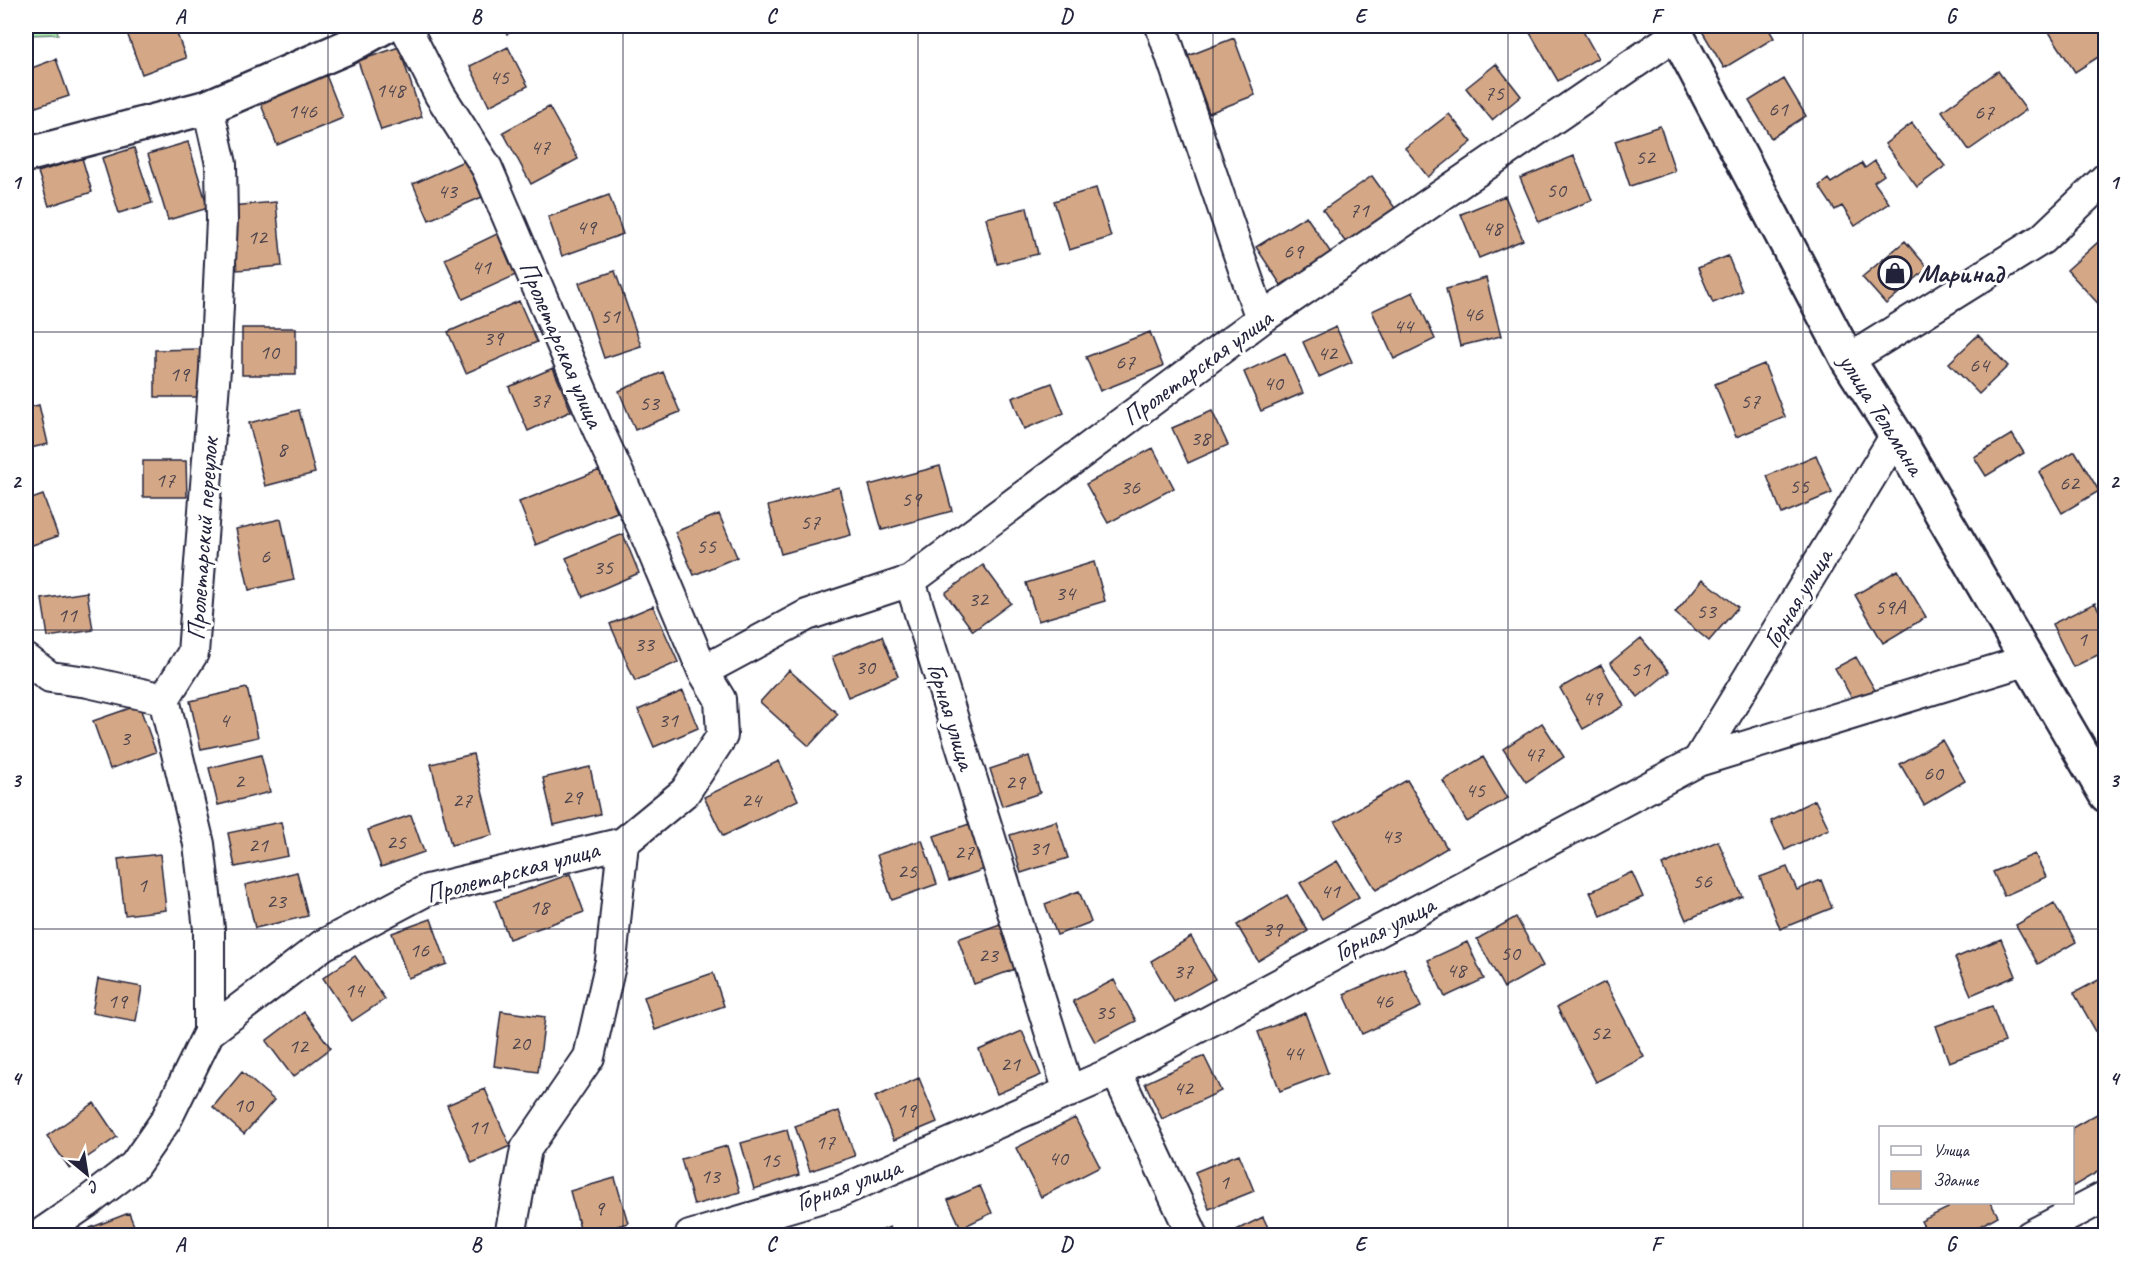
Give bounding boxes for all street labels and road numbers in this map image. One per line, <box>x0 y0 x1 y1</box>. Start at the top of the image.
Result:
street label: Пролетарская улица <box>512 256 612 434</box>
street label: Пролетарская улица <box>1116 301 1280 433</box>
street label: улица Тельмана <box>1830 345 1933 483</box>
street label: Пролетарский переулок <box>179 434 226 641</box>
street label: Горная улица <box>1755 541 1841 654</box>
street label: Горная улица <box>920 659 984 776</box>
street label: Пролетарская улица <box>422 832 604 910</box>
street label: Горная улица <box>1328 887 1443 969</box>
street label: Горная улица <box>791 1149 908 1219</box>

